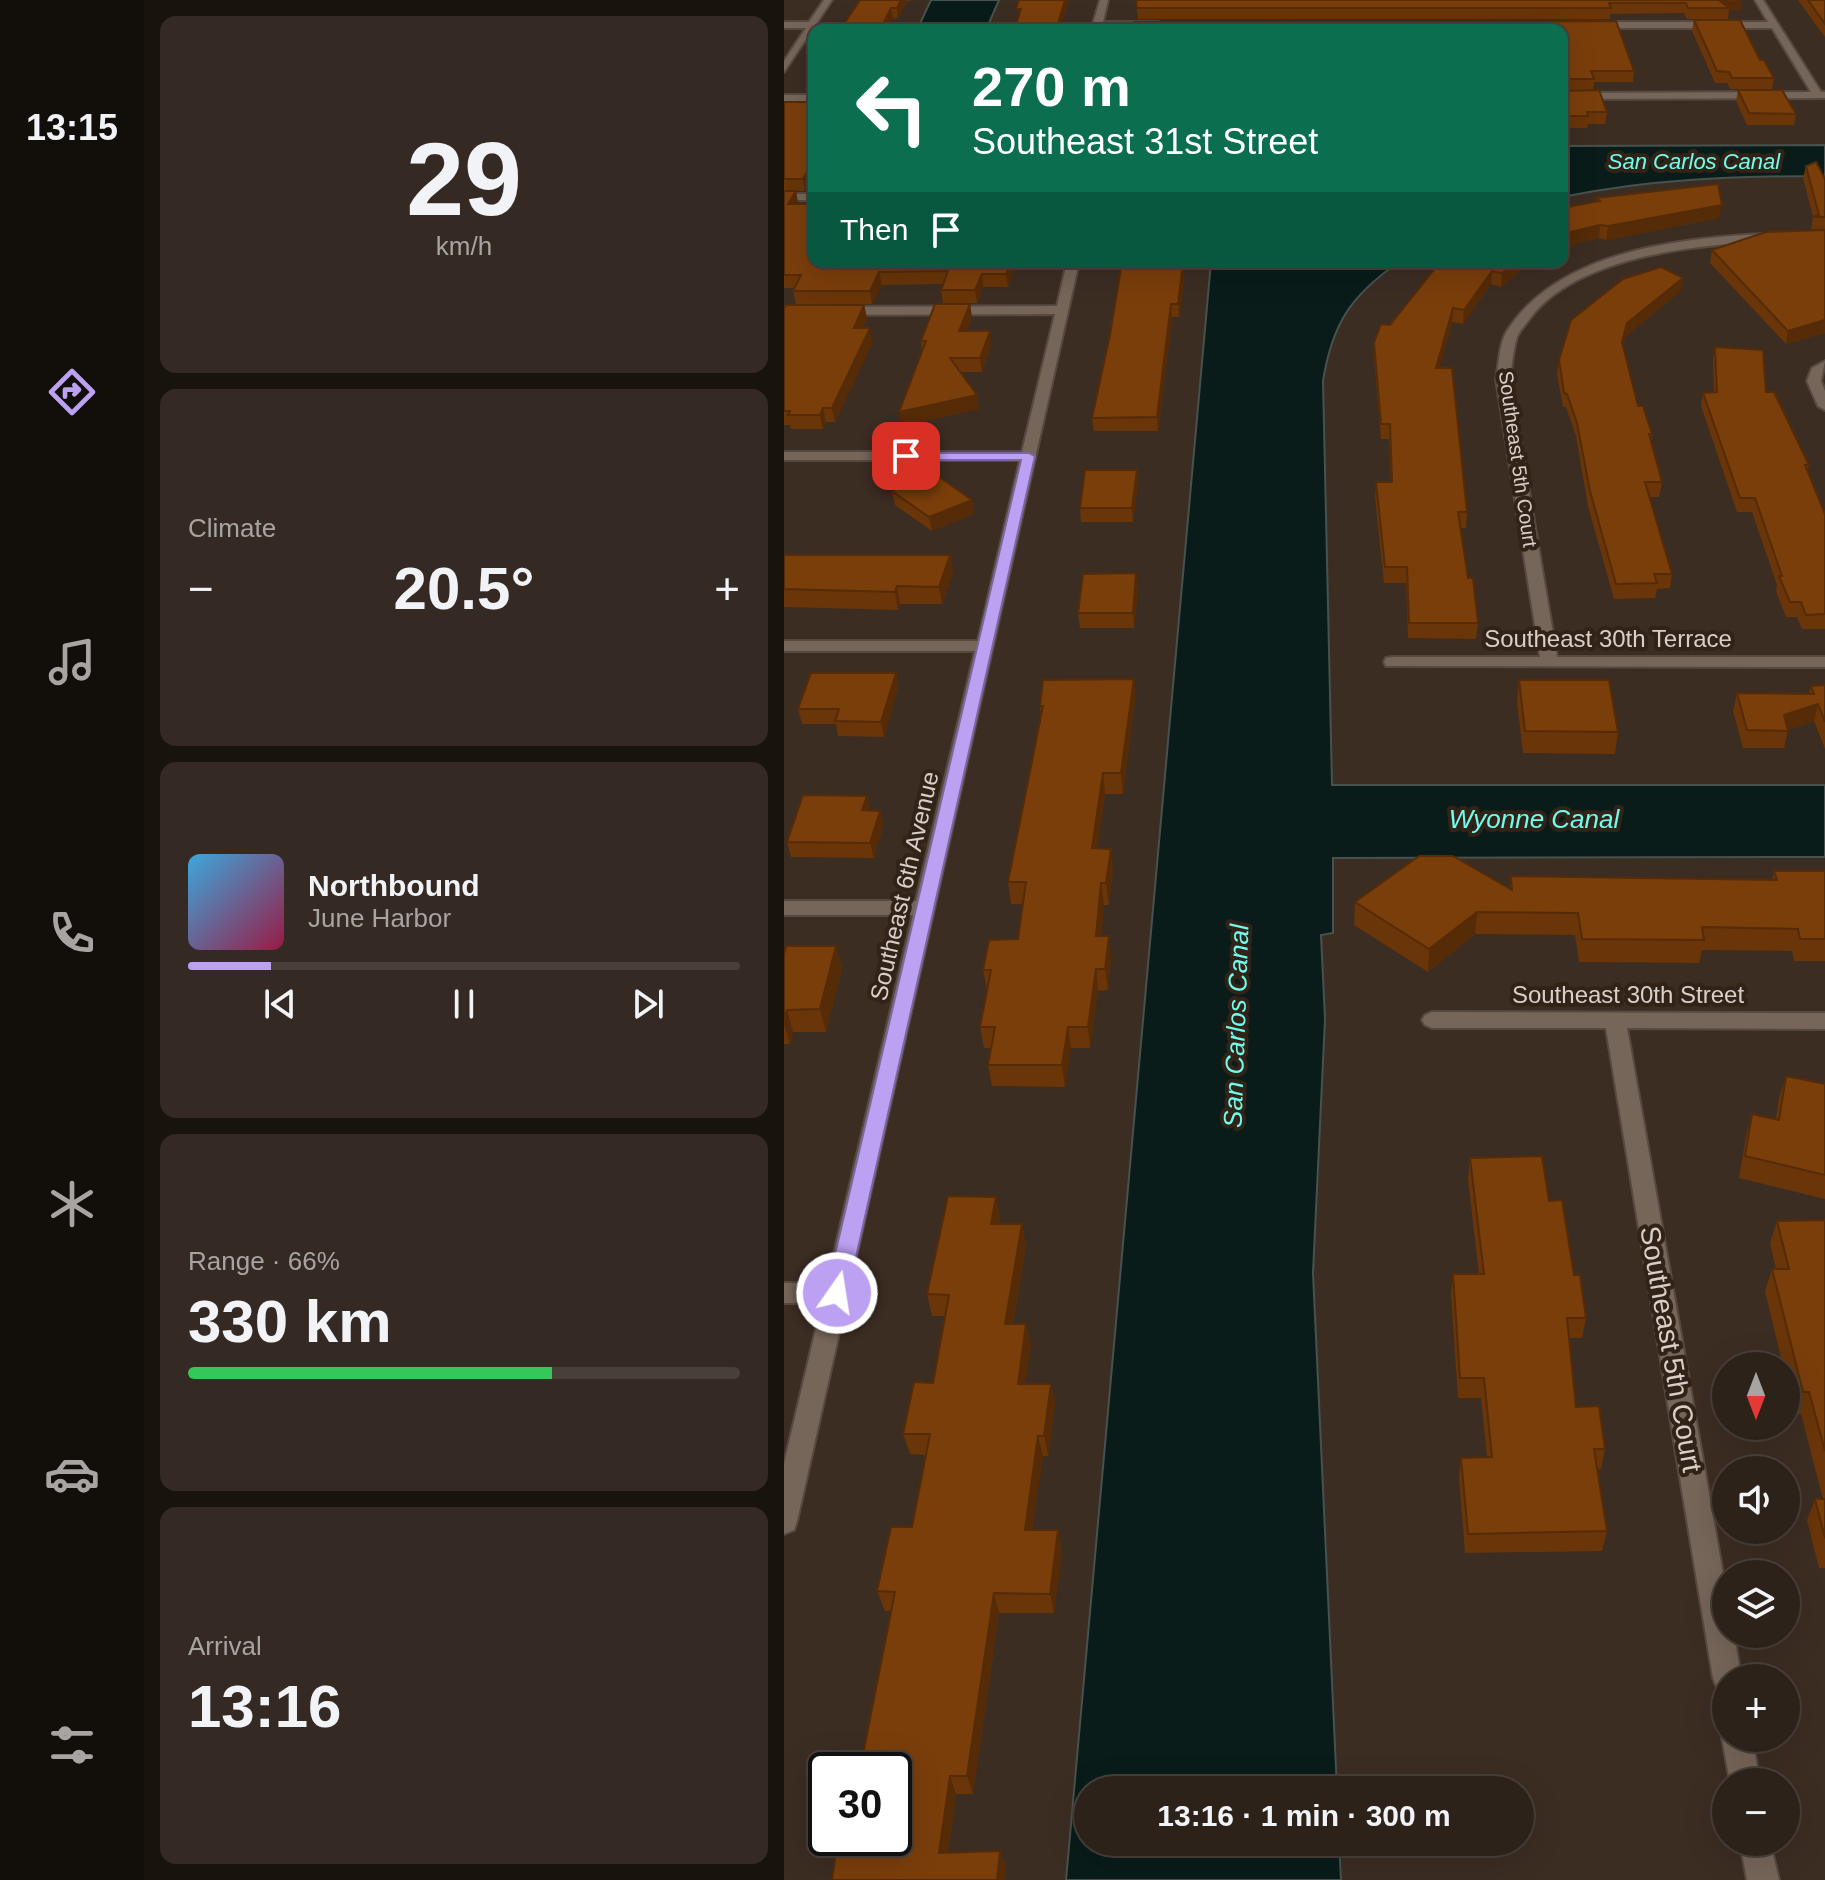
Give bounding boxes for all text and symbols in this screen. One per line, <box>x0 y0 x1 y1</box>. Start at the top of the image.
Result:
text: 270 m <box>972 55 1131 118</box>
icon: left <box>840 56 944 160</box>
text: 13:15 <box>26 107 118 148</box>
text: 29 <box>406 121 522 237</box>
text: Southeast 31st Street <box>972 121 1318 162</box>
water label: San Carlos Canal <box>1608 149 1781 174</box>
icon: arrive <box>924 208 968 252</box>
text: Then <box>840 213 908 246</box>
text: km/h <box>436 231 492 261</box>
icon: directions <box>44 364 100 420</box>
street label: Southeast 5th Court <box>1495 369 1541 549</box>
pin <box>872 422 940 490</box>
icon: arrive <box>884 434 928 478</box>
text: Climate <box>188 513 276 543</box>
text: 20.5° <box>394 555 534 622</box>
text: − <box>188 564 214 613</box>
text: + <box>714 564 740 613</box>
street label: Southeast 30th Terrace <box>1484 625 1732 652</box>
icon: music <box>44 634 100 690</box>
street label: Southeast 6th Avenue <box>864 769 944 1003</box>
water label: Wyonne Canal <box>1449 804 1620 834</box>
text: Northbound <box>308 869 480 902</box>
text: June Harbor <box>308 903 451 933</box>
icon: phone <box>44 905 100 961</box>
water label: San Carlos Canal <box>1217 922 1255 1128</box>
street label: Southeast 30th Street <box>1512 981 1744 1008</box>
icon: previous <box>258 982 302 1026</box>
icon: pause <box>442 982 486 1026</box>
icon: next <box>626 982 670 1026</box>
icon: climate <box>44 1176 100 1232</box>
street label: Southeast 5th Court <box>1634 1224 1708 1475</box>
text: Range · 66% <box>188 1246 340 1276</box>
position arrow <box>795 1251 879 1335</box>
text: 330 km <box>188 1288 392 1355</box>
north arrow <box>1712 1352 1800 1440</box>
map controls <box>1712 1352 1800 1856</box>
icon: car <box>44 1446 100 1502</box>
button: sound <box>1712 1456 1800 1544</box>
button: layers <box>1712 1560 1800 1648</box>
text: Arrival <box>188 1631 262 1661</box>
button: + <box>1712 1664 1800 1752</box>
text: 13:16 <box>188 1673 341 1740</box>
icon: filters <box>44 1717 100 1773</box>
speed limit sign: 30 <box>808 1752 912 1856</box>
button: − <box>1712 1768 1800 1856</box>
text: 13:16 · 1 min · 300 m <box>1157 1799 1451 1832</box>

